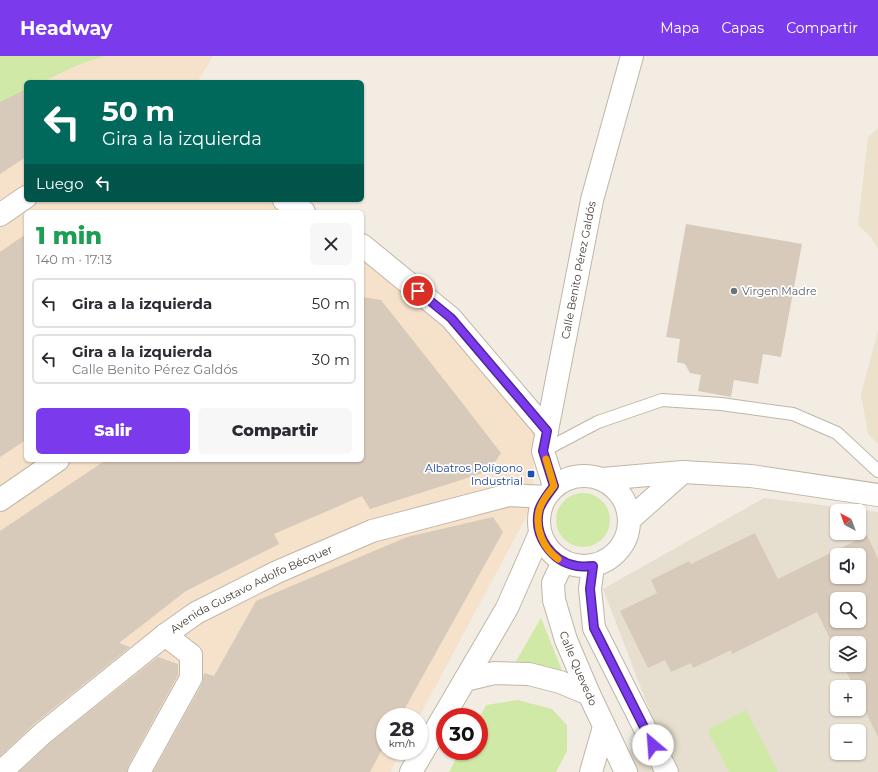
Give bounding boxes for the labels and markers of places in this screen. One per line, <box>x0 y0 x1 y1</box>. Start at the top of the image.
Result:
pin <box>401 274 435 308</box>
place label: Virgen Madre <box>742 284 817 298</box>
marker: Virgen Madre <box>729 286 739 296</box>
place label: Albatros Polígono Industrial <box>425 461 523 488</box>
marker: Albatros Polígono Industrial <box>526 469 536 479</box>

